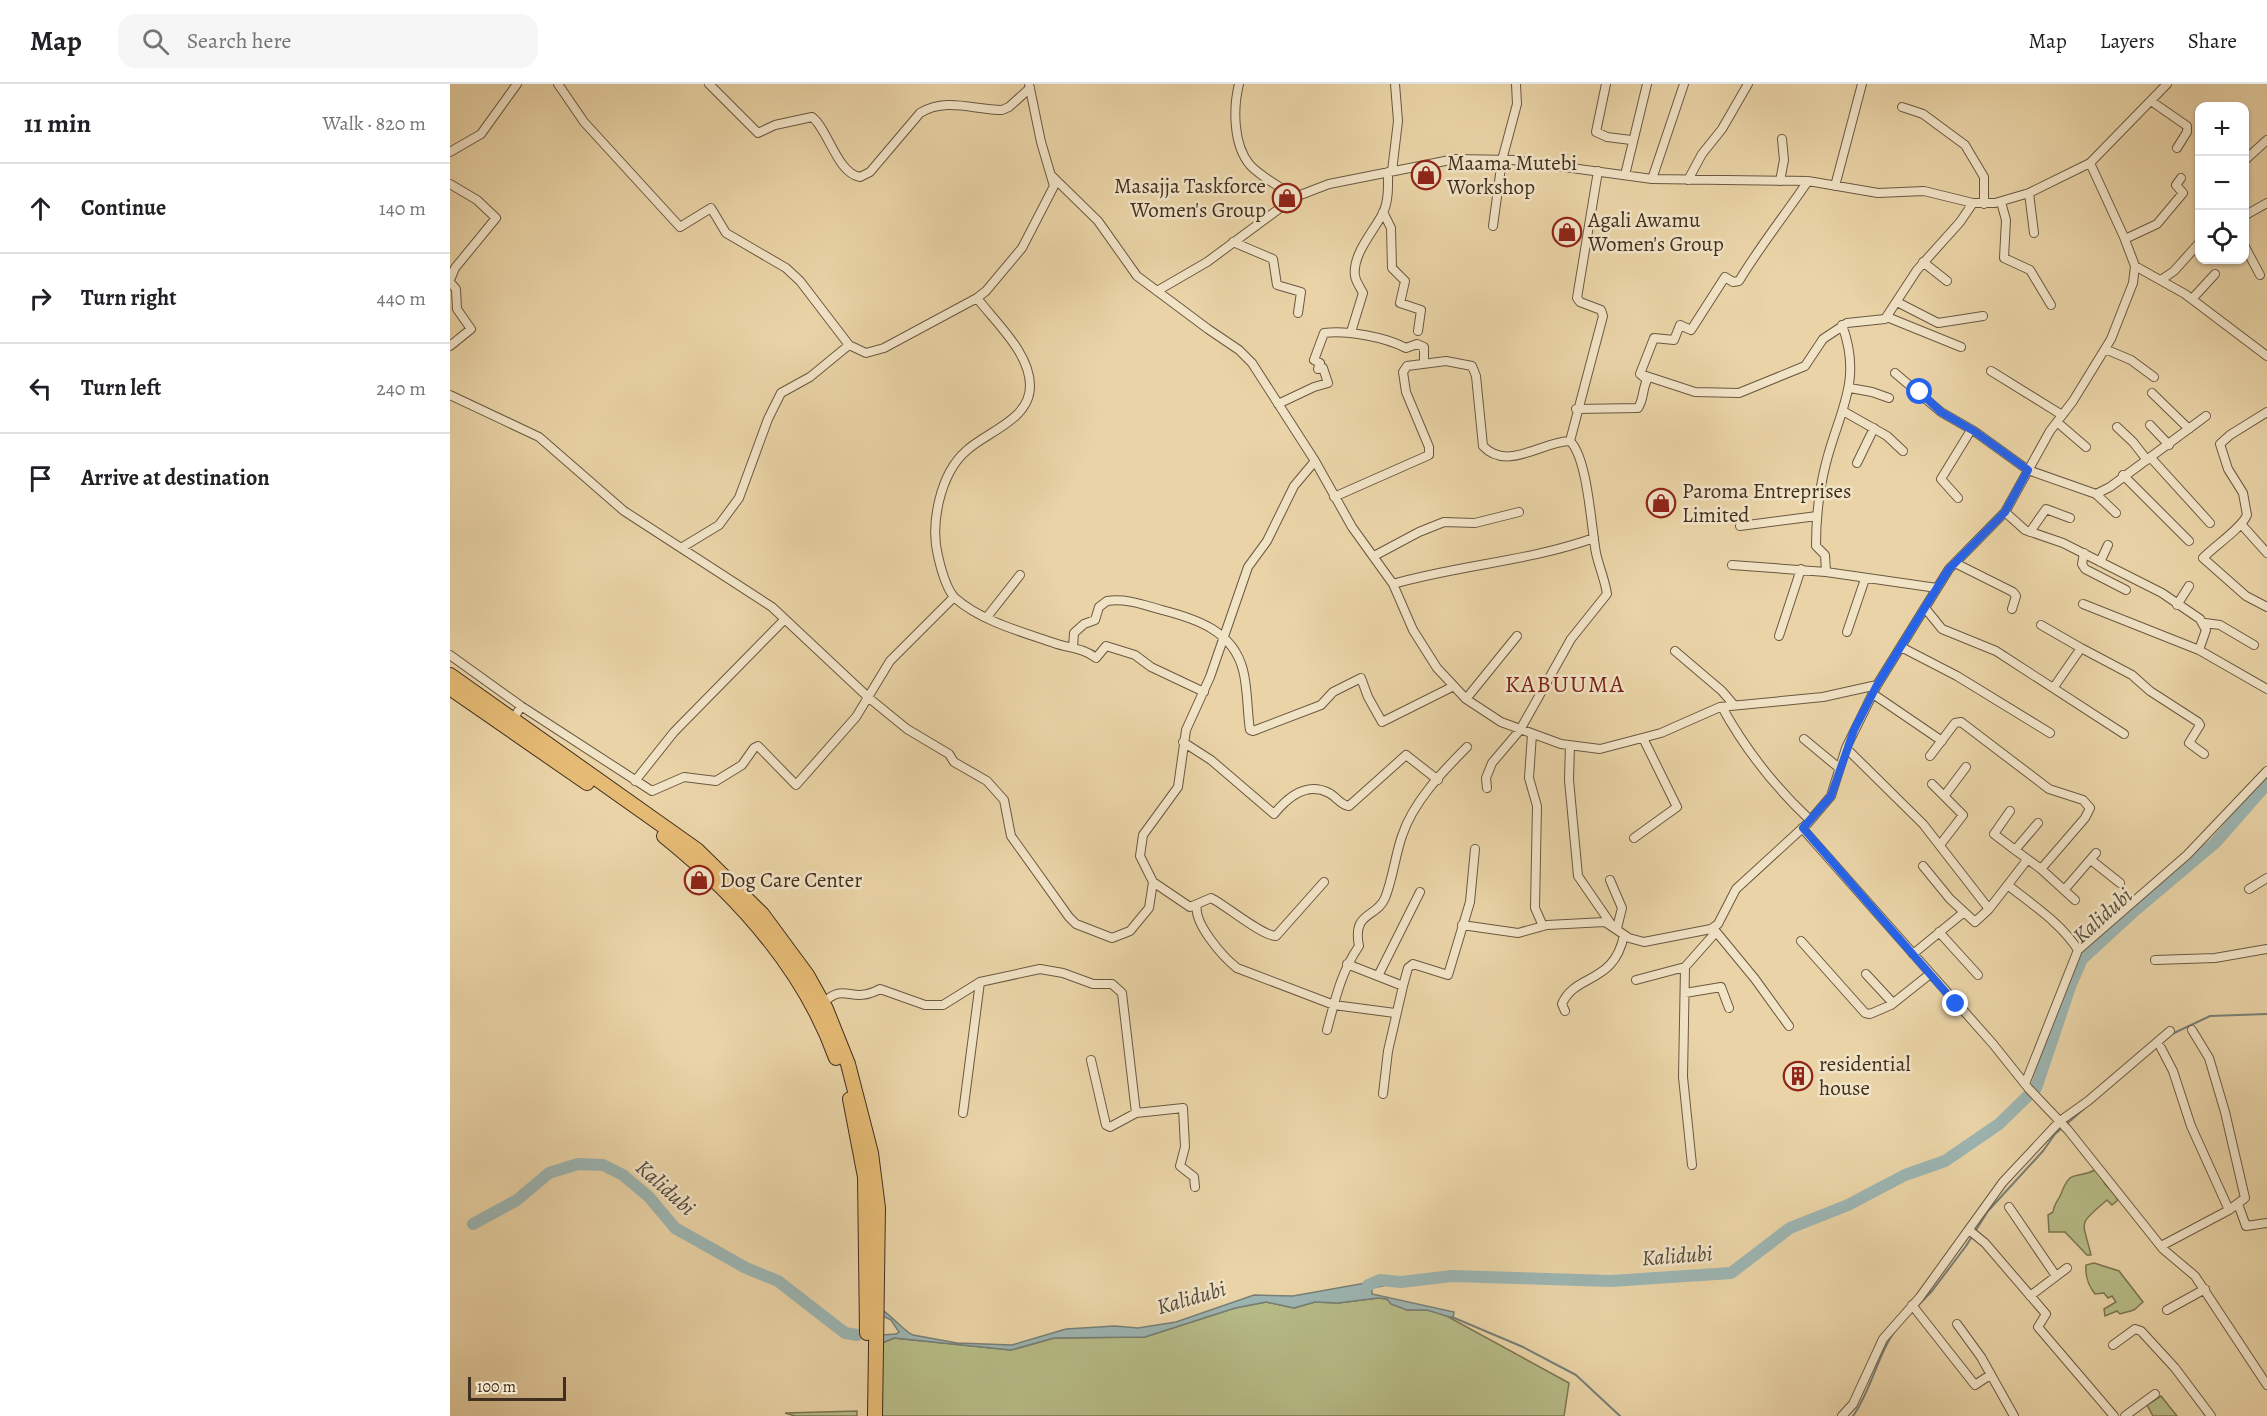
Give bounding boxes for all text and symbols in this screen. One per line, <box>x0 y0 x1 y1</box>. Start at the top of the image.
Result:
search box <box>118 14 538 68</box>
text: Map <box>30 22 82 60</box>
icon: search <box>139 25 172 58</box>
text: Search here <box>187 26 291 56</box>
text: Map <box>2028 27 2067 55</box>
text: Layers <box>2100 27 2155 55</box>
text: Share <box>2188 27 2237 55</box>
map controls <box>2195 102 2249 264</box>
button: + <box>2195 102 2249 156</box>
text: 11 min <box>24 106 91 141</box>
text: Walk · 820 m <box>322 110 426 137</box>
place label: Maama Mutebi Workshop <box>1446 149 1577 201</box>
button: − <box>2195 156 2249 210</box>
shop icon: Maama Mutebi Workshop <box>1410 159 1442 191</box>
place label: Masajja Taskforce Women's Group <box>1114 172 1266 224</box>
shop icon: Masajja Taskforce Women's Group <box>1271 182 1303 214</box>
icon: ahead <box>24 192 57 225</box>
text: Continue <box>81 193 166 223</box>
text: 140 m <box>379 195 426 222</box>
place label: Agali Awamu Women's Group <box>1587 206 1724 258</box>
button: locate <box>2195 210 2249 264</box>
shop icon: Agali Awamu Women's Group <box>1551 216 1583 248</box>
icon: right <box>24 282 57 315</box>
text: Turn right <box>81 283 177 313</box>
text: 440 m <box>377 285 426 312</box>
icon: left <box>24 372 57 405</box>
text: Turn left <box>81 373 161 403</box>
text: 240 m <box>376 375 426 402</box>
route start <box>1906 378 1932 404</box>
icon: arrive <box>24 462 57 495</box>
text: Arrive at destination <box>81 463 270 493</box>
place label: Paroma Entreprises Limited <box>1682 477 1851 529</box>
shop icon: Paroma Entreprises Limited <box>1645 487 1677 519</box>
district label: KABUUMA <box>1505 668 1625 700</box>
shop icon: Dog Care Center <box>683 864 715 896</box>
place label: Dog Care Center <box>720 866 862 894</box>
water label: Kalidubi <box>2066 881 2139 951</box>
route end <box>1942 990 1968 1016</box>
place label: residential house <box>1819 1050 1911 1102</box>
building icon: residential house <box>1782 1060 1814 1092</box>
water label: Kalidubi <box>629 1153 702 1223</box>
water label: Kalidubi <box>1641 1239 1714 1273</box>
water label: Kalidubi <box>1153 1274 1230 1322</box>
scale bar <box>468 1374 566 1402</box>
text: 100 m <box>477 1376 516 1398</box>

